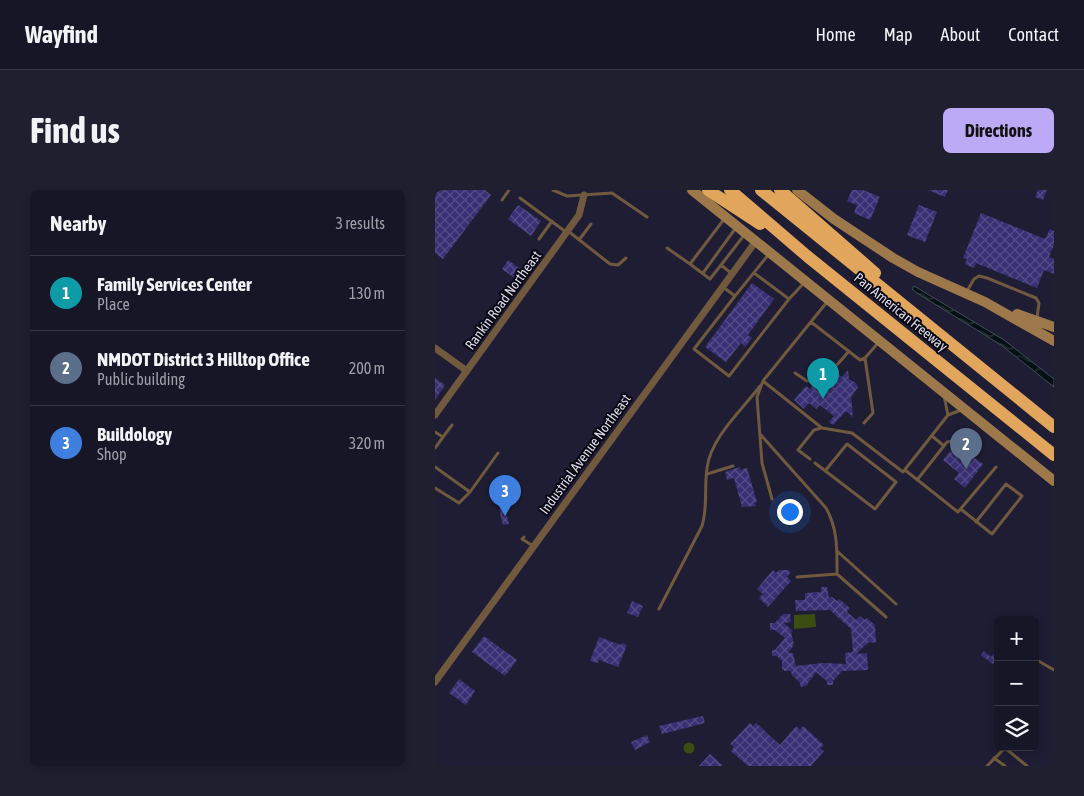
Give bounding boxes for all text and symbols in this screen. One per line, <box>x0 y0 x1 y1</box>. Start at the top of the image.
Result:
text: Wayfind <box>25 21 98 48</box>
text: Home <box>816 24 856 45</box>
text: Map <box>884 24 913 45</box>
text: About <box>941 24 980 45</box>
text: Contact <box>1008 24 1059 45</box>
button: Directions <box>943 108 1054 153</box>
text: Find us <box>30 110 120 150</box>
text: Nearby <box>50 211 106 235</box>
text: 3 results <box>335 214 385 232</box>
street label: Rankin Road Northeast <box>462 248 544 352</box>
street label: Pan American Freeway <box>851 269 951 355</box>
text: Family Services Center <box>97 273 252 295</box>
text: 1 <box>62 284 70 302</box>
text: 130 m <box>349 284 385 302</box>
text: Place <box>97 295 130 313</box>
text: NMDOT District 3 Hilltop Office <box>97 348 310 370</box>
pin: 1 <box>807 358 839 399</box>
text: 2 <box>62 359 70 377</box>
text: 200 m <box>349 359 385 377</box>
text: Public building <box>97 370 185 388</box>
street label: Industrial Avenue Northeast <box>536 391 634 517</box>
text: Buildology <box>97 423 172 445</box>
pin: 2 <box>950 428 982 469</box>
text: 3 <box>62 434 70 452</box>
text: 320 m <box>349 434 385 452</box>
text: Shop <box>97 445 127 463</box>
pin: 3 <box>489 475 521 516</box>
your location <box>777 499 803 525</box>
map controls <box>994 616 1039 751</box>
button: + <box>994 616 1039 661</box>
button: − <box>994 661 1039 706</box>
button: layers <box>994 706 1039 751</box>

